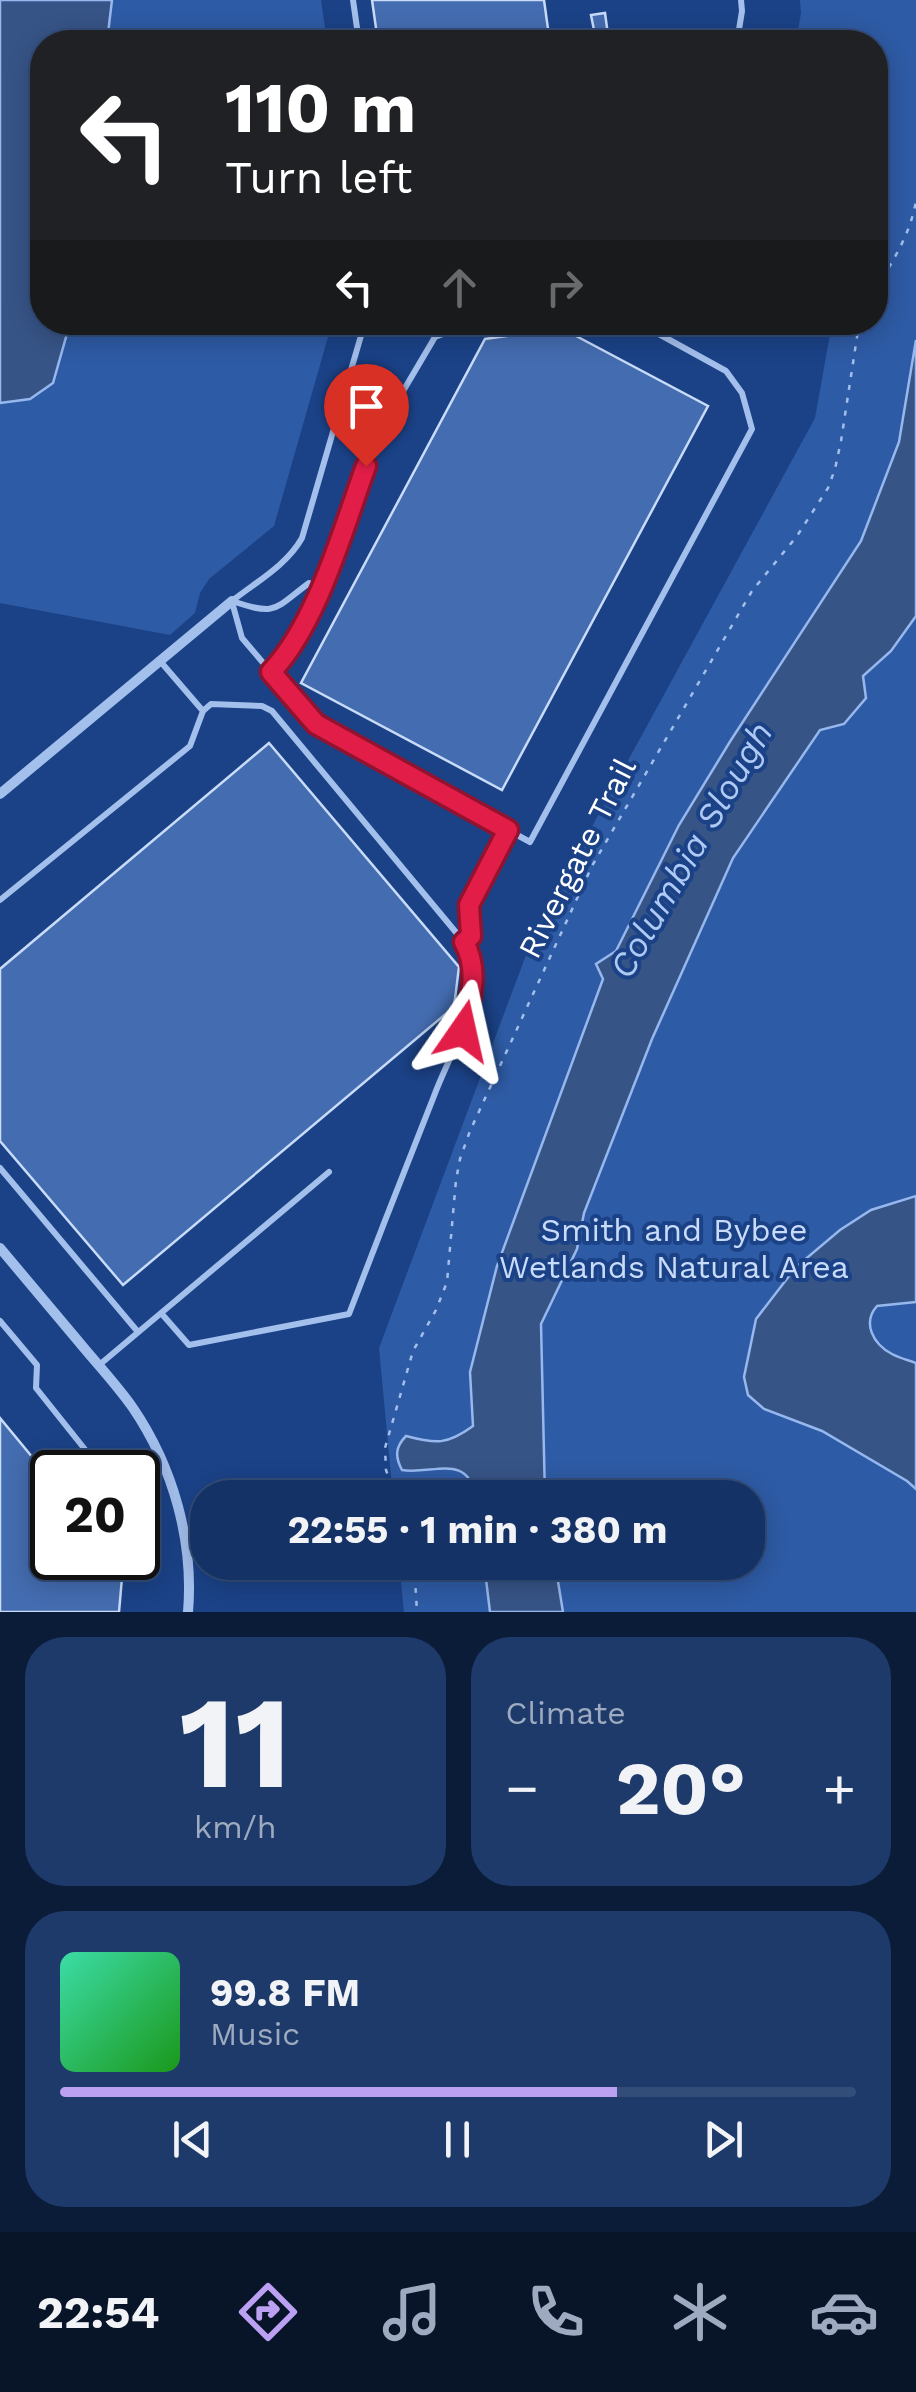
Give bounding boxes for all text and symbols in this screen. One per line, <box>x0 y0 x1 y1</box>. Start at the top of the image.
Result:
text: 110 m <box>225 67 416 149</box>
icon: left <box>60 70 190 200</box>
text: Turn left <box>225 151 412 204</box>
icon: left <box>327 260 382 315</box>
icon: ahead <box>432 260 487 315</box>
icon: right <box>537 260 592 315</box>
pin <box>324 364 409 467</box>
icon: arrive <box>339 379 394 434</box>
water label: Columbia Slough <box>601 714 781 986</box>
street label: Rivergate Trail <box>510 751 644 964</box>
position arrow <box>411 979 515 1083</box>
park label: Smith and Bybee Wetlands Natural Area <box>499 1211 849 1286</box>
speed limit sign: 20 <box>30 1450 160 1580</box>
text: 22:55 · 1 min · 380 m <box>287 1508 668 1552</box>
text: 11 <box>179 1666 291 1819</box>
text: Climate <box>506 1694 626 1732</box>
text: 20° <box>616 1744 746 1832</box>
text: − <box>506 1756 539 1820</box>
text: + <box>823 1756 856 1820</box>
text: km/h <box>194 1808 276 1846</box>
text: 99.8 FM <box>210 1971 360 2015</box>
text: Music <box>210 2015 300 2053</box>
icon: previous <box>165 2112 220 2167</box>
icon: pause <box>430 2112 485 2167</box>
icon: next <box>696 2112 751 2167</box>
icon: directions <box>233 2277 303 2347</box>
icon: music <box>377 2277 447 2347</box>
icon: phone <box>521 2277 591 2347</box>
icon: climate <box>665 2277 735 2347</box>
icon: car <box>809 2277 879 2347</box>
text: 22:54 <box>37 2286 160 2339</box>

